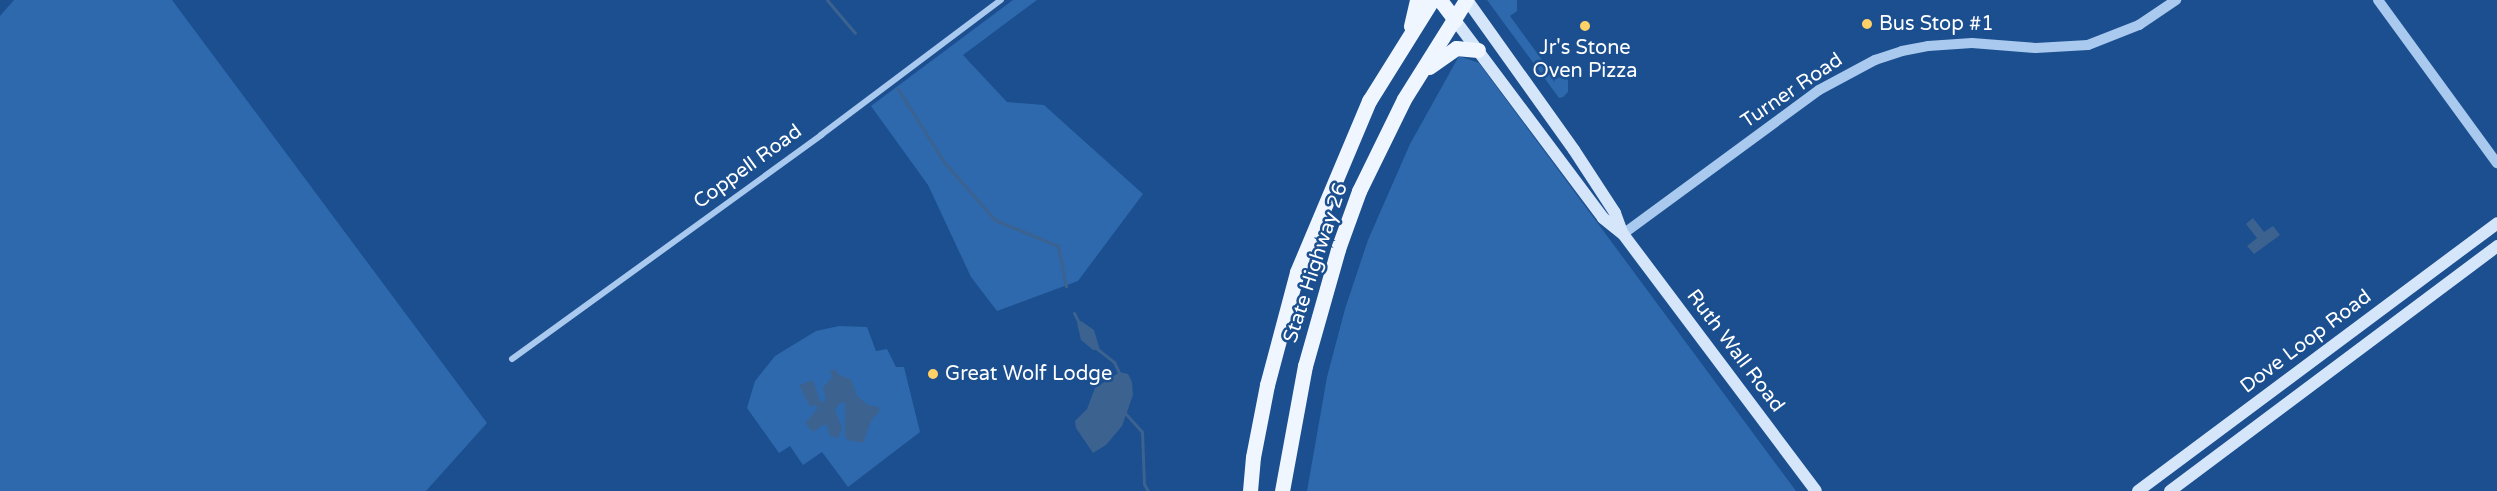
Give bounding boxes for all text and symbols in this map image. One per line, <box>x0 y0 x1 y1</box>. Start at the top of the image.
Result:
place label: Bus Stop #1 <box>1879 12 1994 36</box>
marker: Bus Stop #1 <box>1860 17 1874 31</box>
marker: Jr's Stone Oven Pizza <box>1578 19 1592 33</box>
place label: Jr's Stone Oven Pizza <box>1533 36 1637 83</box>
street label: Turner Road <box>1737 48 1847 134</box>
street label: Coppell Road <box>689 120 807 214</box>
street label: State Highway 26 <box>1279 180 1353 346</box>
street label: Ruth Wall Road <box>1681 285 1789 417</box>
street label: Dove Loop Road <box>2236 285 2376 399</box>
place label: Great Wolf Lodge <box>945 362 1112 386</box>
marker: Great Wolf Lodge <box>926 367 940 381</box>

